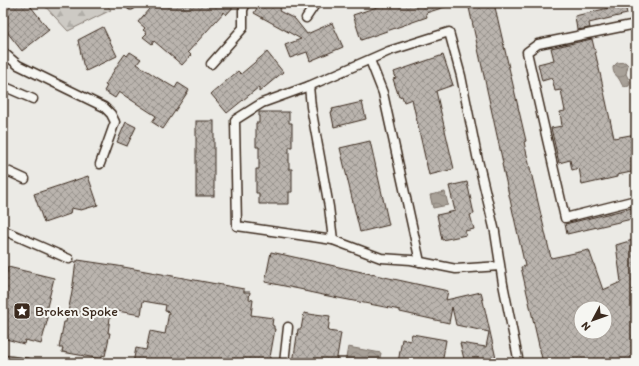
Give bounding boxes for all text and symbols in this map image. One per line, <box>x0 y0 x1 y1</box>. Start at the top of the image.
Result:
north arrow <box>573 300 613 340</box>
place icon: Broken Spoke <box>12 301 32 321</box>
place label: Broken Spoke <box>35 303 118 320</box>
text: N <box>578 319 593 333</box>

